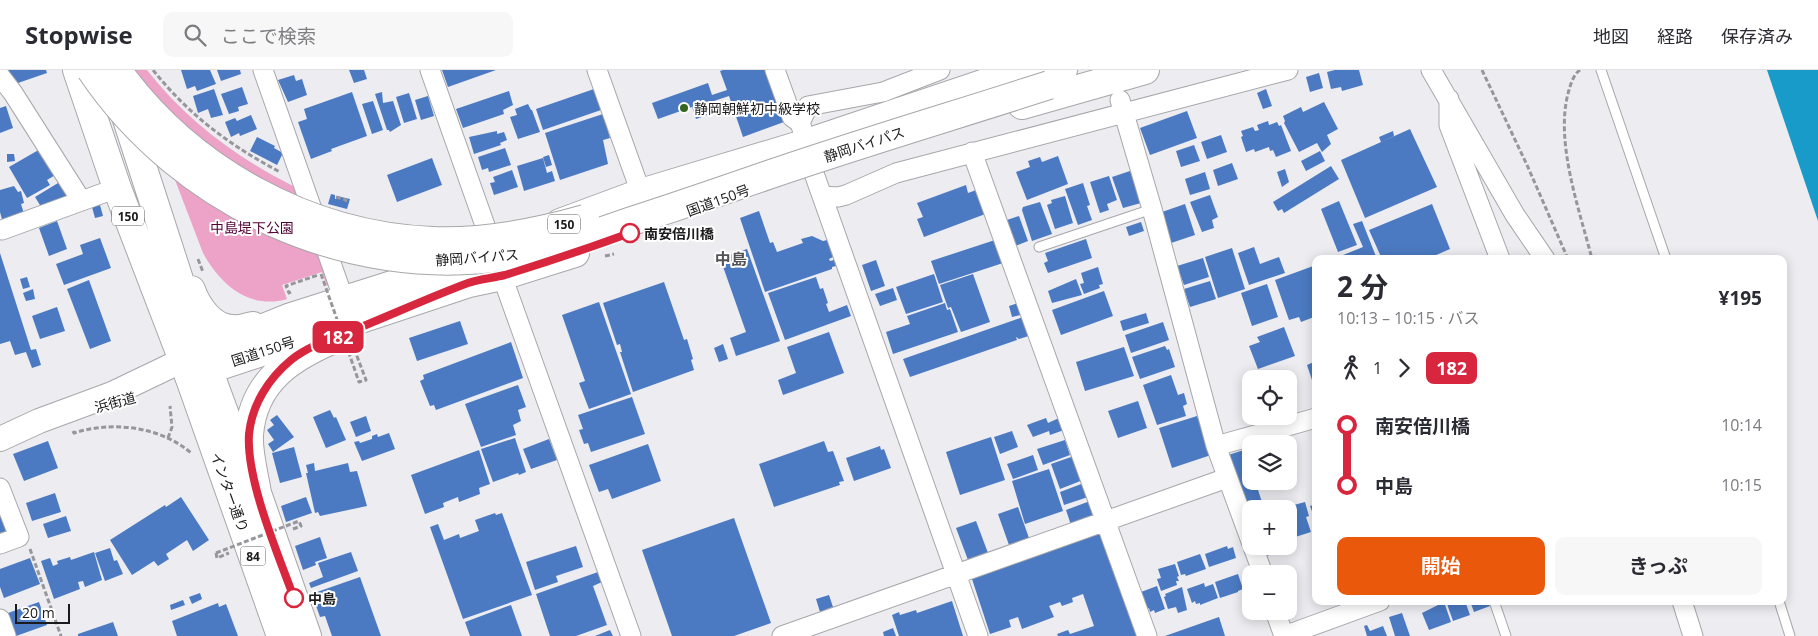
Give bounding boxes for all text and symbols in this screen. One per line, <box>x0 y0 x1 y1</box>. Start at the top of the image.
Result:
search box <box>163 12 513 57</box>
text: Stopwise <box>25 18 133 51</box>
icon: search <box>181 21 209 49</box>
text: ここで検索 <box>221 23 316 49</box>
text: 地図 <box>1593 24 1629 48</box>
text: 経路 <box>1657 24 1693 48</box>
text: 保存済み <box>1721 24 1793 48</box>
place label: 静岡朝鮮初中級学校 <box>694 99 820 118</box>
marker: 静岡朝鮮初中級学校 <box>678 102 690 114</box>
street label: 静岡バイパス <box>821 122 907 166</box>
street label: 国道150号 <box>684 180 752 220</box>
road number: 150 <box>112 206 144 226</box>
road number: 150 <box>548 214 580 234</box>
park label: 中島堤下公園 <box>210 218 294 237</box>
marker: 南安倍川橋 <box>620 223 640 243</box>
place label: 南安倍川橋 <box>644 224 714 243</box>
street label: 静岡バイパス <box>435 245 519 269</box>
district label: 中島 <box>715 248 747 270</box>
text: 2 分 <box>1337 267 1388 305</box>
text: ¥195 <box>1719 285 1762 311</box>
text: 10:13 – 10:15 · バス <box>1337 307 1479 329</box>
line badge: 182 <box>309 321 367 353</box>
text: 182 <box>323 325 353 349</box>
street label: 国道150号 <box>229 332 297 370</box>
icon: walk <box>1337 354 1365 382</box>
icon: forward <box>1390 354 1418 382</box>
text: 182 <box>1436 356 1467 380</box>
text: 1 <box>1373 357 1382 379</box>
map controls <box>1242 370 1297 620</box>
button: locate <box>1242 370 1297 425</box>
street label: 浜街道 <box>92 387 138 417</box>
text: 南安倍川橋 <box>1375 413 1470 439</box>
text: 10:14 <box>1721 414 1762 436</box>
button: layers <box>1242 435 1297 490</box>
street label: インター通り <box>207 449 253 535</box>
text: 中島 <box>1375 473 1413 499</box>
text: 10:15 <box>1721 474 1762 496</box>
button: + <box>1242 500 1297 555</box>
button: 開始 <box>1337 537 1545 595</box>
button: きっぷ <box>1555 537 1762 595</box>
road number: 84 <box>240 546 266 566</box>
button: − <box>1242 565 1297 620</box>
marker: 中島 <box>284 588 304 608</box>
place label: 中島 <box>308 589 336 608</box>
scale bar <box>15 601 70 624</box>
text: 20 m <box>22 603 55 622</box>

